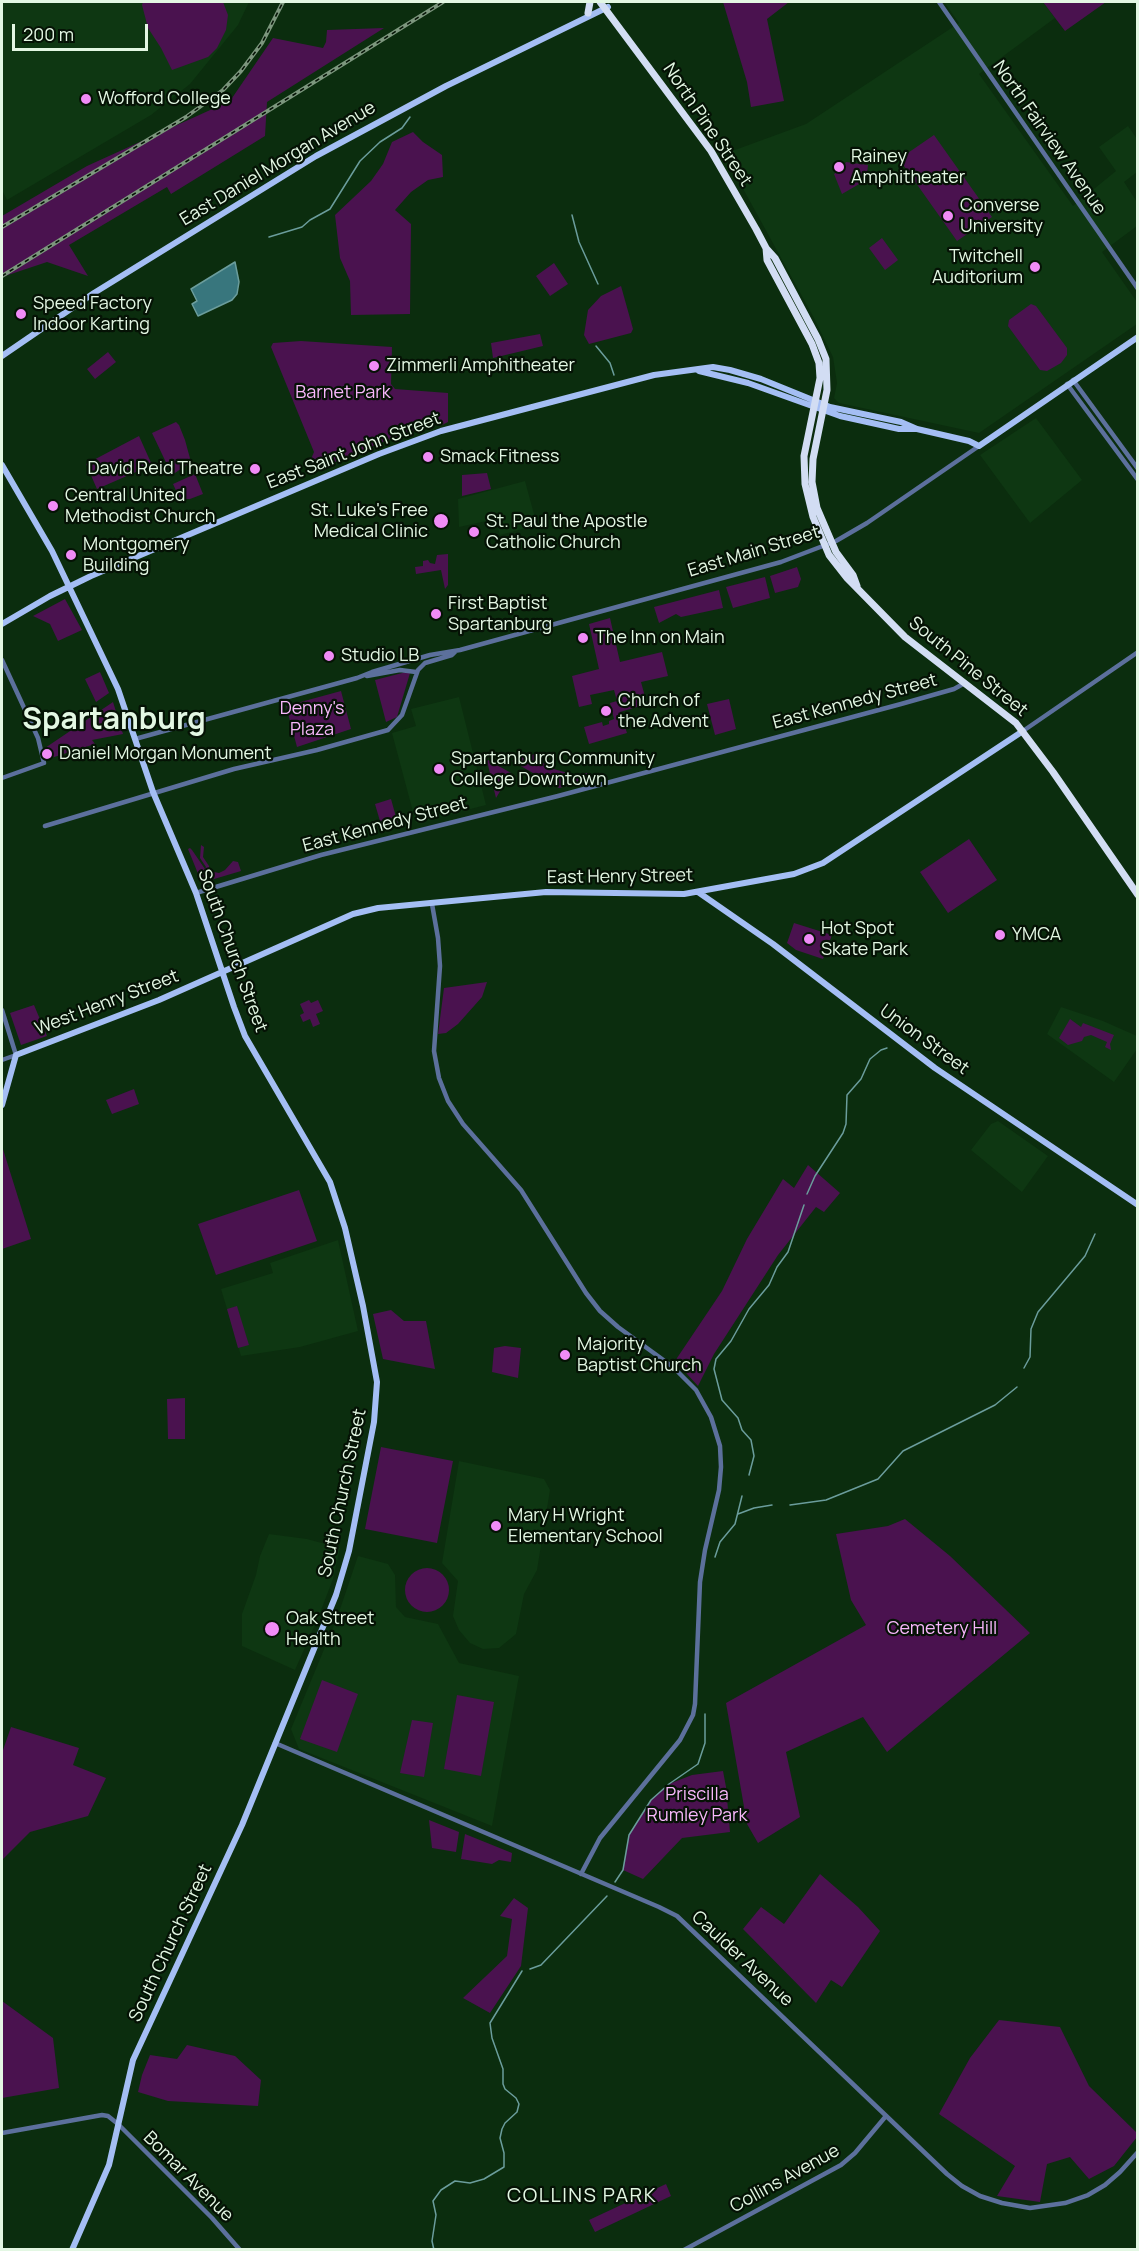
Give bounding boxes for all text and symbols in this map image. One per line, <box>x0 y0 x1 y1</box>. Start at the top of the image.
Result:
scale bar <box>15 12 152 50</box>
text: 200 m <box>23 22 74 46</box>
street label: North Fairview Avenue <box>988 57 1110 219</box>
street label: North Pine Street <box>658 59 756 191</box>
place label: Wofford College <box>98 88 231 110</box>
marker: Wofford College <box>79 92 93 106</box>
street label: East Daniel Morgan Avenue <box>176 97 380 231</box>
place label: Rainey Amphitheater <box>851 146 965 188</box>
marker: Rainey Amphitheater <box>832 160 846 174</box>
place label: Converse University <box>960 195 1043 238</box>
marker: Converse University <box>941 209 955 223</box>
place label: Twitchell Auditorium <box>932 246 1023 288</box>
marker: Twitchell Auditorium <box>1028 260 1042 274</box>
place label: Speed Factory Indoor Karting <box>33 293 152 336</box>
marker: Speed Factory Indoor Karting <box>14 307 28 321</box>
place label: Zimmerli Amphitheater <box>386 355 575 377</box>
marker: Zimmerli Amphitheater <box>367 359 381 373</box>
park label: Barnet Park <box>295 382 391 404</box>
street label: East Saint John Street <box>264 408 444 494</box>
place label: Smack Fitness <box>440 446 559 468</box>
marker: Smack Fitness <box>421 450 435 464</box>
place label: David Reid Theatre <box>88 458 243 480</box>
marker: David Reid Theatre <box>248 462 262 476</box>
place label: Central United Methodist Church <box>65 485 216 528</box>
marker: Central United Methodist Church <box>46 499 60 513</box>
place label: St. Luke's Free Medical Clinic <box>311 500 428 542</box>
place label: St. Paul the Apostle Catholic Church <box>486 511 647 554</box>
marker: St. Luke's Free Medical Clinic <box>432 512 450 530</box>
street label: East Main Street <box>685 522 823 582</box>
marker: St. Paul the Apostle Catholic Church <box>467 525 481 539</box>
place label: Montgomery Building <box>83 534 190 576</box>
marker: Montgomery Building <box>64 548 78 562</box>
place label: First Baptist Spartanburg <box>448 593 552 636</box>
marker: First Baptist Spartanburg <box>429 607 443 621</box>
street label: South Pine Street <box>904 612 1032 722</box>
place label: The Inn on Main <box>595 627 725 649</box>
marker: The Inn on Main <box>576 631 590 645</box>
place label: Studio LB <box>341 645 419 667</box>
marker: Studio LB <box>322 649 336 663</box>
street label: East Kennedy Street <box>770 670 940 734</box>
place label: Church of the Advent <box>618 690 709 732</box>
park label: Denny's Plaza <box>280 698 344 740</box>
district label: Spartanburg <box>22 703 206 739</box>
marker: Church of the Advent <box>599 704 613 718</box>
place label: Daniel Morgan Monument <box>59 743 272 765</box>
marker: Daniel Morgan Monument <box>40 747 54 761</box>
place label: Spartanburg Community College Downtown <box>451 748 655 790</box>
marker: Spartanburg Community College Downtown <box>432 762 446 776</box>
street label: East Kennedy Street <box>300 793 470 857</box>
street label: East Henry Street <box>547 865 693 889</box>
street label: South Church Street <box>193 867 271 1035</box>
place label: Hot Spot Skate Park <box>821 918 908 960</box>
place label: YMCA <box>1012 924 1061 946</box>
marker: YMCA <box>993 928 1007 942</box>
marker: Hot Spot Skate Park <box>802 932 816 946</box>
street label: West Henry Street <box>32 966 182 1040</box>
street label: Union Street <box>875 1000 973 1080</box>
place label: Majority Baptist Church <box>577 1334 702 1376</box>
marker: Majority Baptist Church <box>558 1348 572 1362</box>
street label: South Church Street <box>315 1407 371 1579</box>
place label: Mary H Wright Elementary School <box>508 1505 663 1547</box>
marker: Mary H Wright Elementary School <box>489 1519 503 1533</box>
place label: Oak Street Health <box>286 1608 374 1650</box>
park label: Cemetery Hill <box>887 1618 997 1640</box>
marker: Oak Street Health <box>263 1620 281 1638</box>
park label: Priscilla Rumley Park <box>647 1784 747 1826</box>
street label: South Church Street <box>125 1861 217 2025</box>
street label: Caulder Avenue <box>687 1907 797 2011</box>
street label: Bomar Avenue <box>138 2127 238 2227</box>
street label: Collins Avenue <box>727 2140 843 2218</box>
district label: COLLINS PARK <box>507 2184 657 2208</box>

